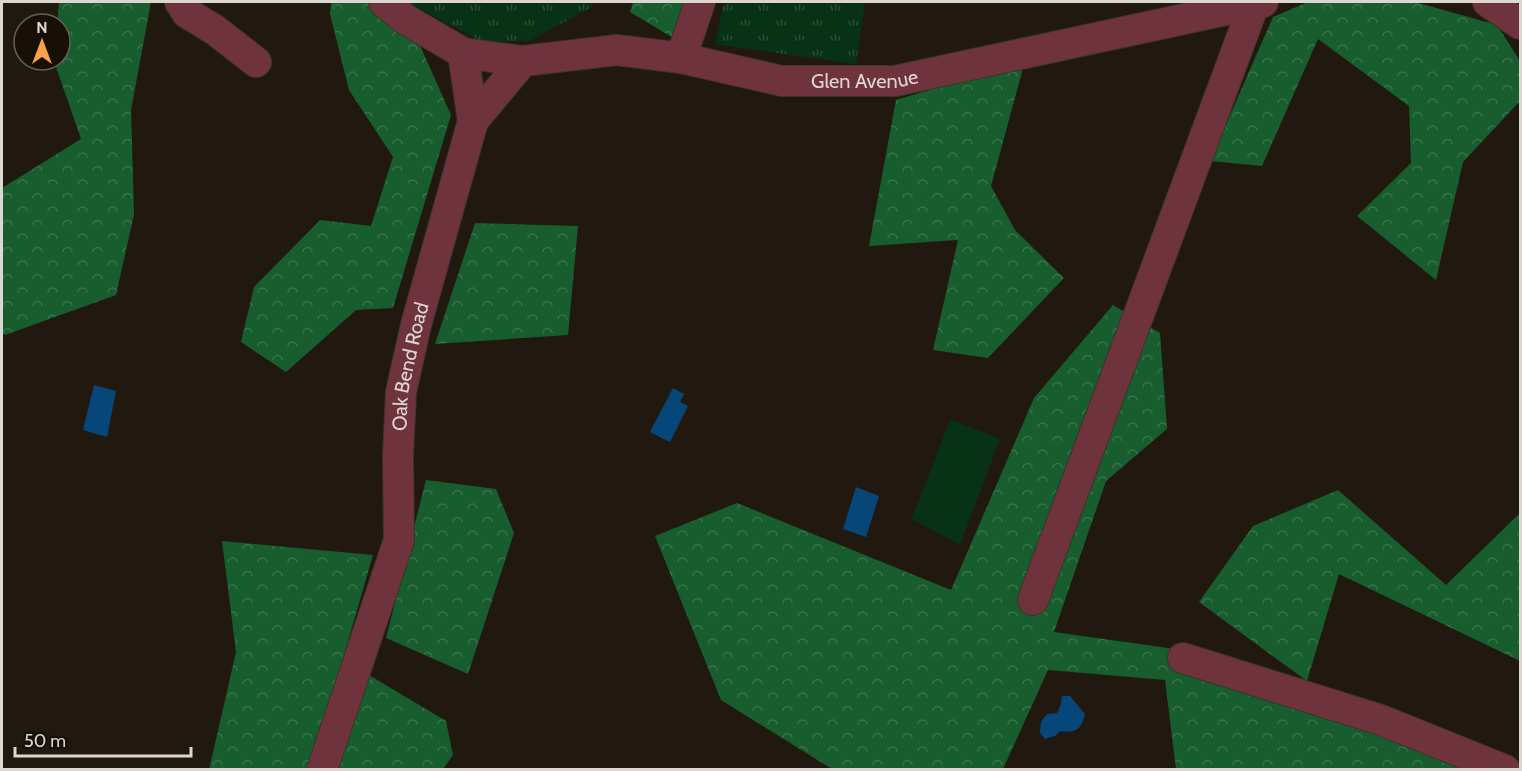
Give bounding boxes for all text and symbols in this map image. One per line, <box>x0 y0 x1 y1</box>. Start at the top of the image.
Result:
north arrow <box>12 12 72 72</box>
text: N <box>36 18 48 37</box>
street label: Glen Avenue <box>811 64 920 93</box>
street label: Oak Bend Road <box>387 300 434 432</box>
scale bar <box>15 720 190 758</box>
text: 50 m <box>24 730 66 752</box>

